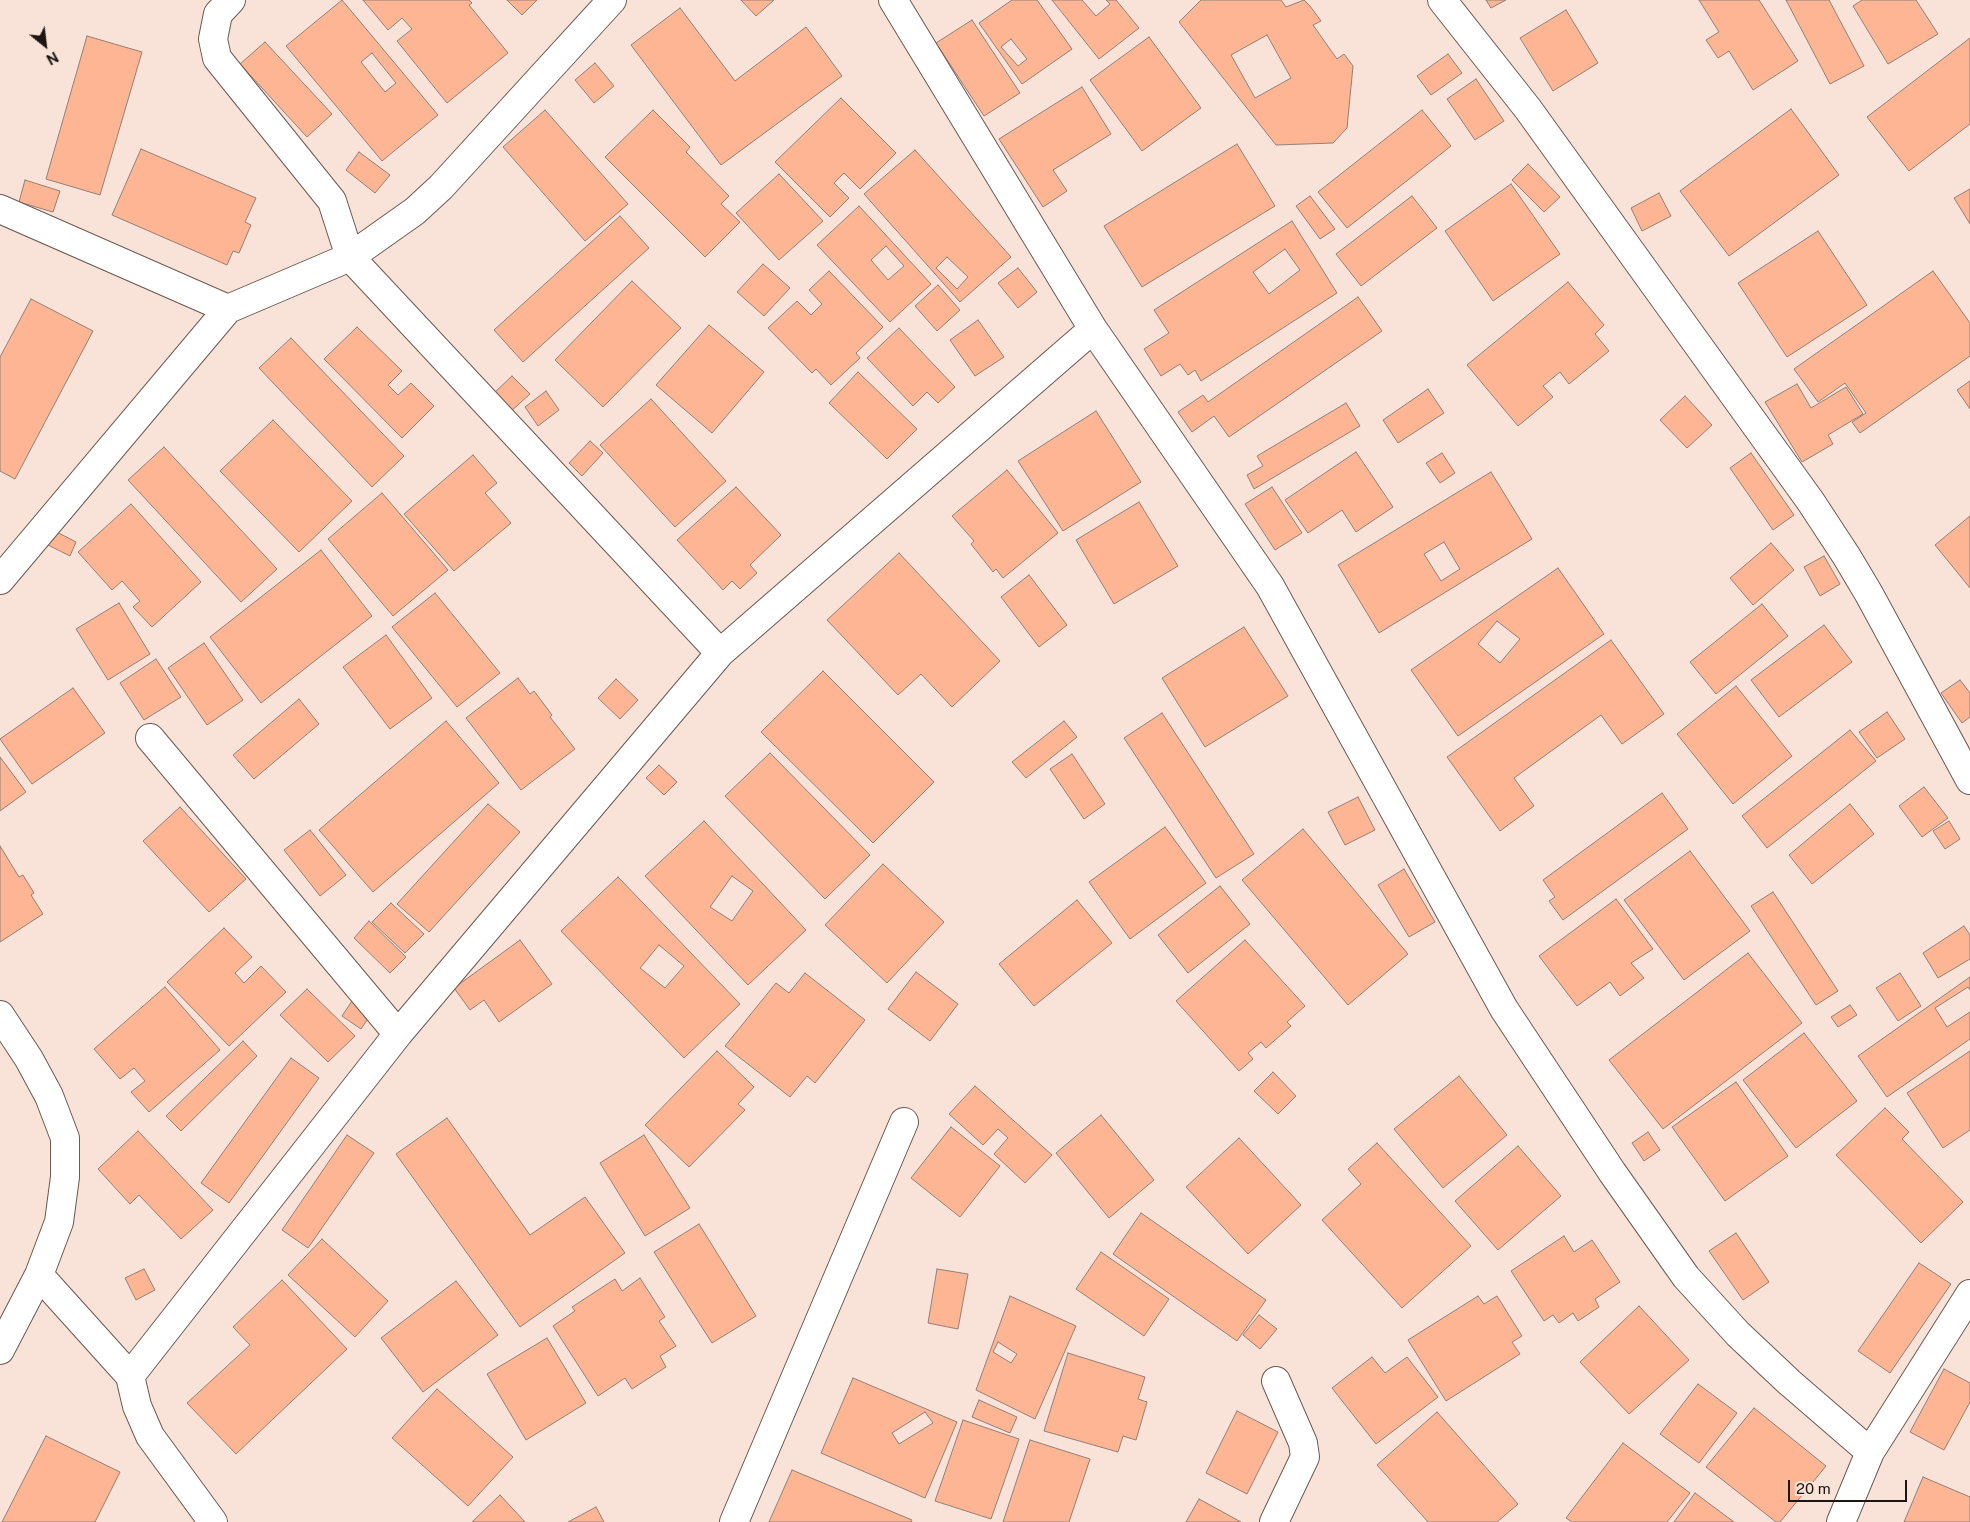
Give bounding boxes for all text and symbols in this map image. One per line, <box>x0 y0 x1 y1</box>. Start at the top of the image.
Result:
north arrow <box>20 20 70 70</box>
text: N <box>44 48 61 68</box>
scale bar <box>1790 1470 1909 1502</box>
text: 20 m <box>1796 1480 1831 1497</box>

